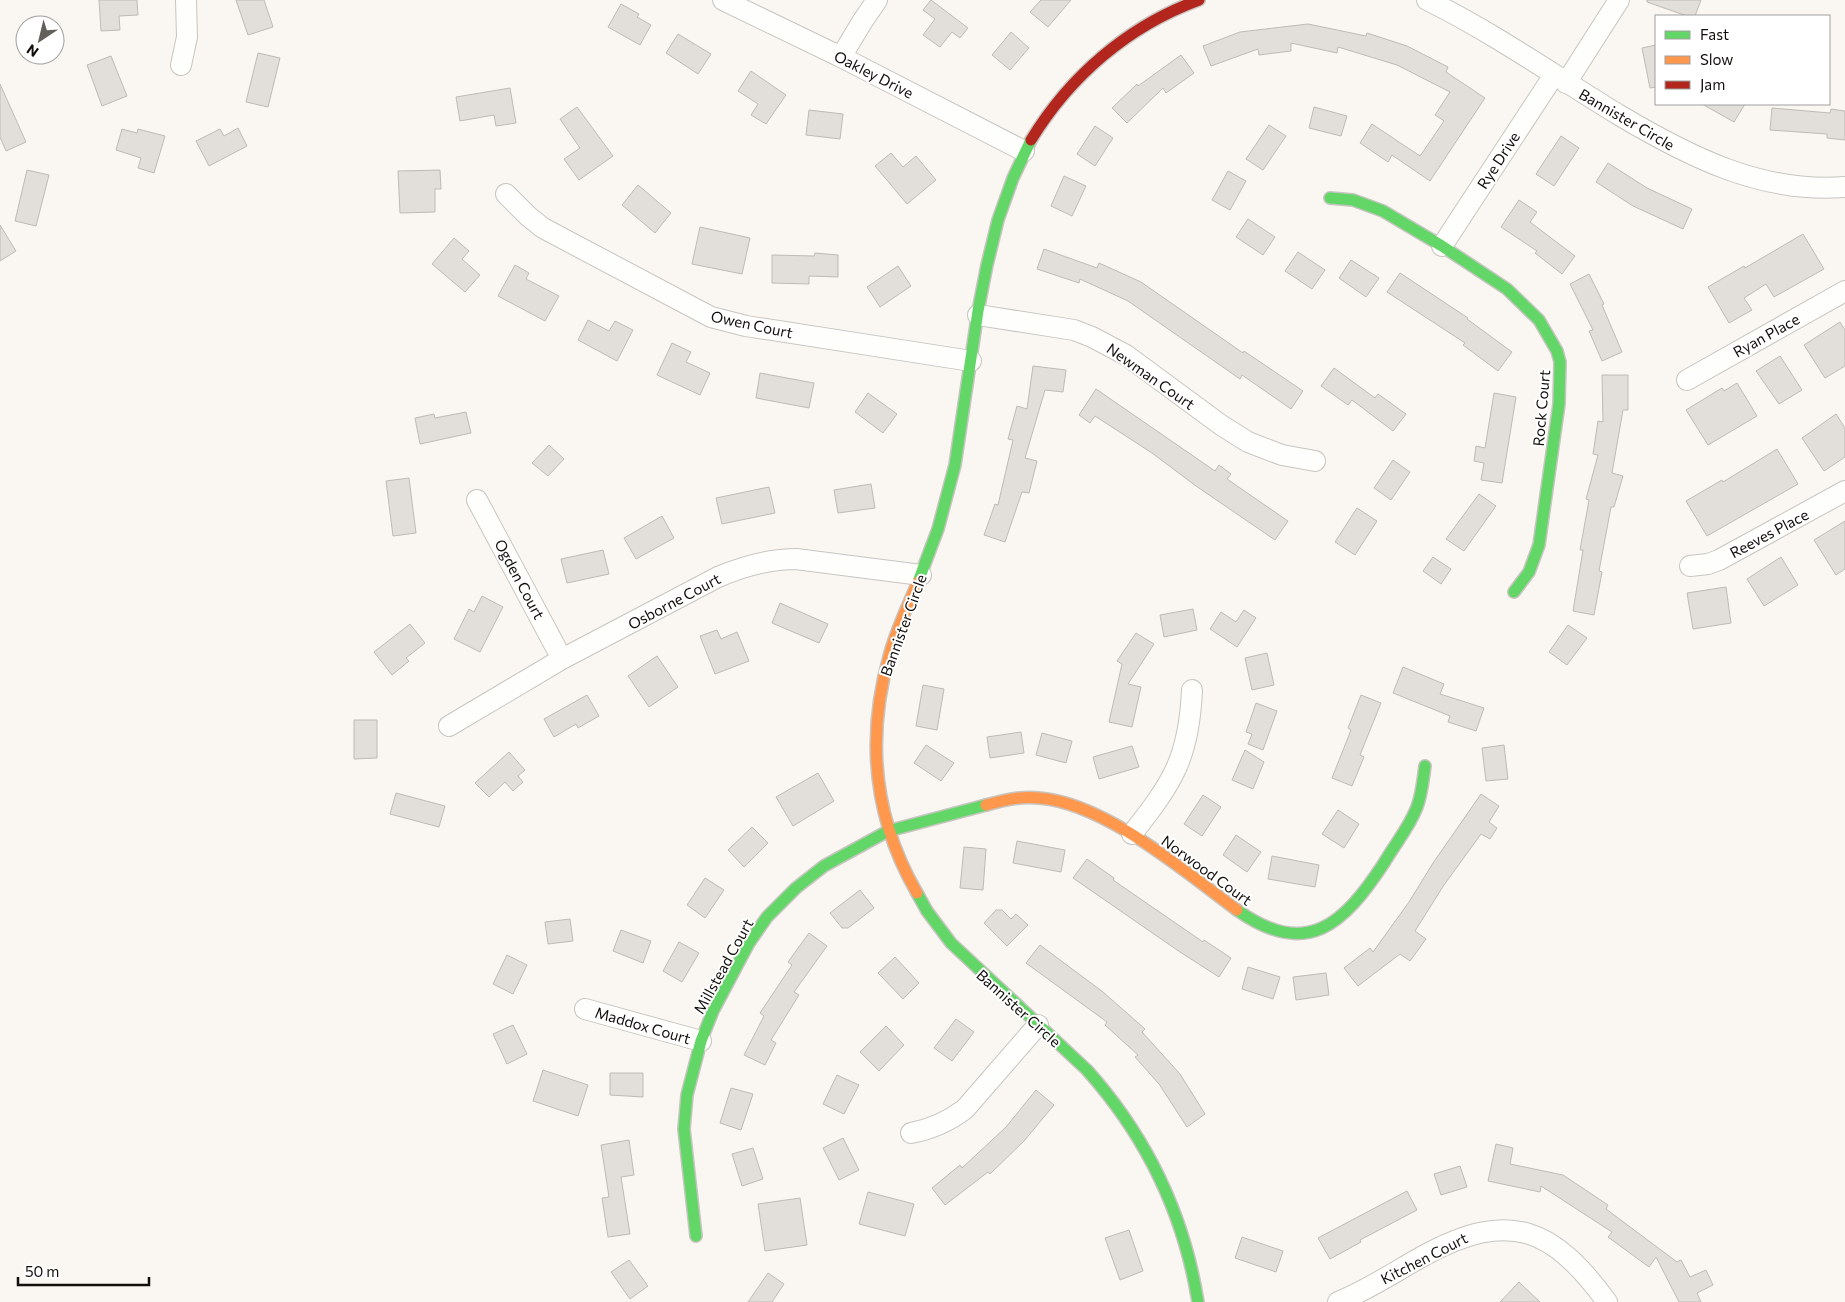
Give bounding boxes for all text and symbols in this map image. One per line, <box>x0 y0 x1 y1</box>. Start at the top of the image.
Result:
north arrow <box>15 15 65 65</box>
legend <box>1655 15 1830 105</box>
text: Fast <box>1700 25 1729 43</box>
text: N <box>23 41 41 61</box>
street label: Oakley Drive <box>831 46 917 102</box>
text: Slow <box>1700 50 1733 68</box>
text: Jam <box>1700 75 1725 93</box>
street label: Bannister Circle <box>1576 84 1678 154</box>
street label: Rye Drive <box>1473 128 1523 192</box>
street label: Owen Court <box>709 307 795 341</box>
street label: Ryan Place <box>1730 309 1802 361</box>
street label: Newman Court <box>1104 339 1198 413</box>
street label: Rock Court <box>1529 369 1553 447</box>
street label: Reeves Place <box>1727 505 1812 561</box>
street label: Ogden Court <box>491 536 549 622</box>
street label: Osborne Court <box>625 569 723 633</box>
street label: Bannister Circle <box>876 571 930 678</box>
street label: Norwood Court <box>1158 831 1256 909</box>
street label: Millstead Court <box>690 915 756 1017</box>
street label: Bannister Circle <box>973 965 1065 1051</box>
street label: Maddox Court <box>593 1003 693 1047</box>
street label: Kitchen Court <box>1378 1228 1470 1288</box>
scale bar <box>18 1254 149 1286</box>
text: 50 m <box>25 1262 59 1280</box>

